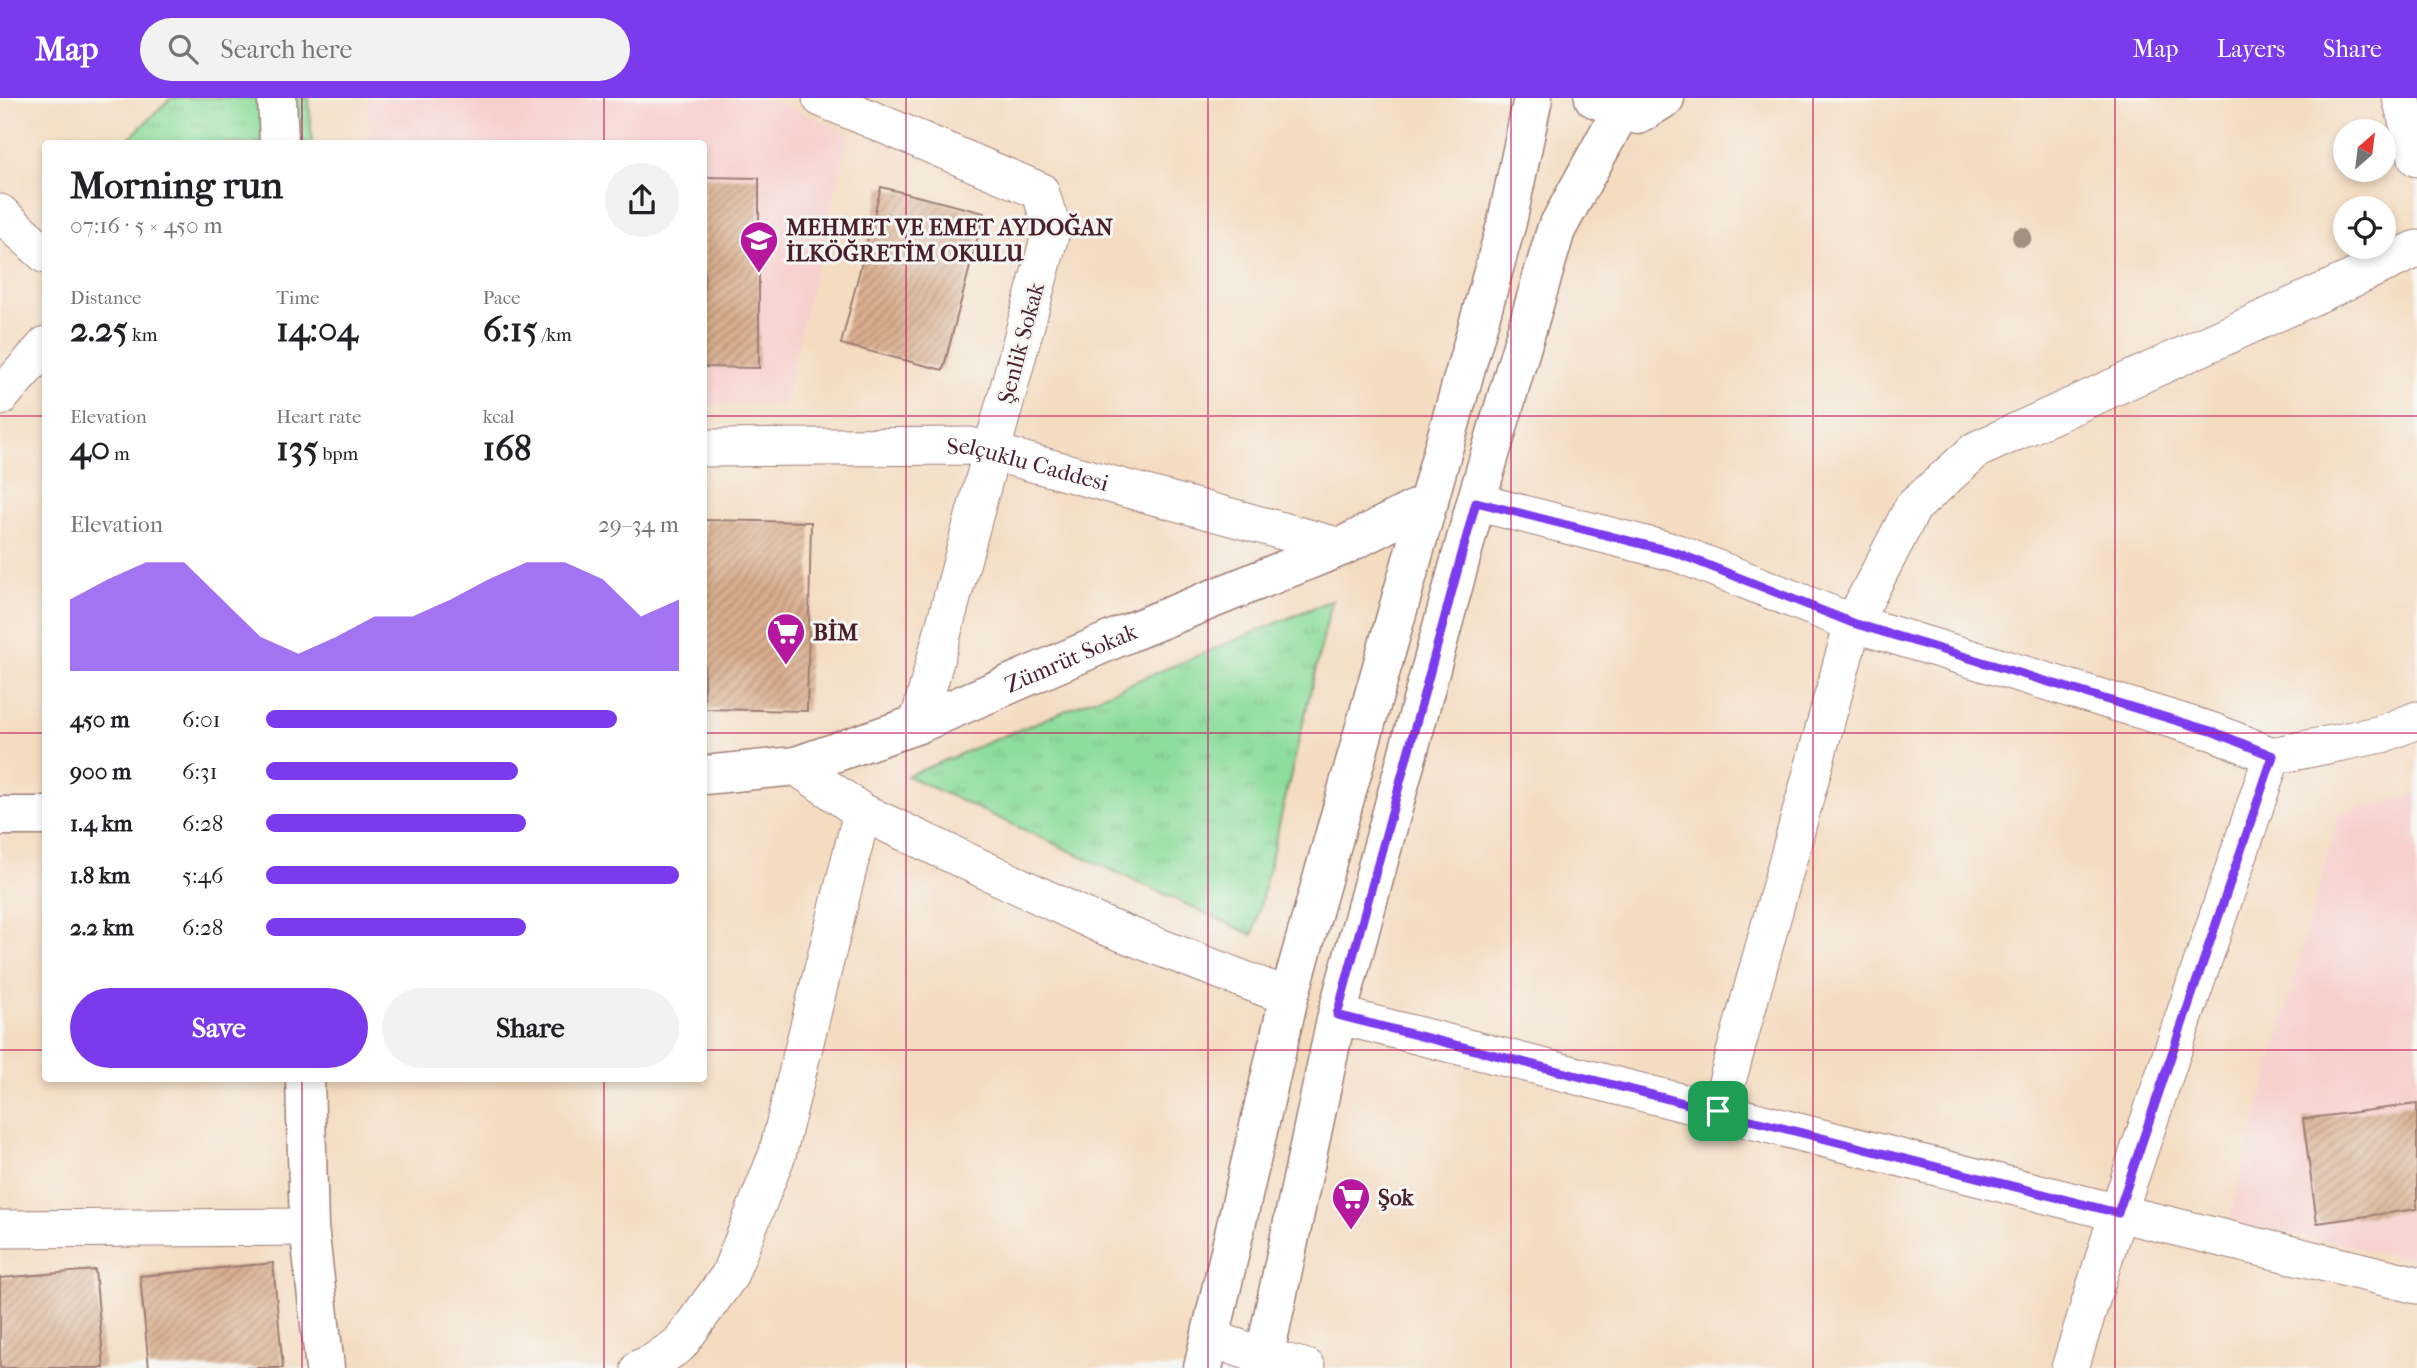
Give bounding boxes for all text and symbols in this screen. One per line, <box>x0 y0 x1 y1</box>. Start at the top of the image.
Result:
search box <box>140 18 630 81</box>
text: Map <box>35 30 98 69</box>
icon: search <box>164 30 202 68</box>
text: Search here <box>220 34 352 65</box>
text: Map <box>2133 35 2179 63</box>
text: Layers <box>2217 35 2285 63</box>
text: Share <box>2323 35 2382 63</box>
north arrow <box>2333 119 2396 182</box>
map controls <box>2333 119 2396 259</box>
text: Morning run <box>70 163 283 208</box>
button: share <box>605 163 679 237</box>
button: locate <box>2333 196 2396 259</box>
text: 07:16 · 5 × 450 m <box>70 212 223 239</box>
place label: MEHMET VE EMET AYDOĞAN İLKÖĞRETİM OKULU <box>786 213 1113 267</box>
school or university icon: MEHMET VE EMET AYDOĞAN İLKÖĞRETİM OKULU <box>738 219 780 274</box>
street label: Şenlik Sokak <box>992 278 1050 406</box>
text: Distance <box>70 287 141 309</box>
text: Time <box>276 287 320 309</box>
text: Pace <box>483 287 521 309</box>
text: 2.25 <box>70 309 128 350</box>
text: 14:04 <box>276 309 358 350</box>
text: 6:15 <box>483 309 538 350</box>
text: km <box>128 324 158 346</box>
text: /km <box>538 324 572 346</box>
text: Elevation <box>70 406 147 428</box>
text: Heart rate <box>276 406 361 428</box>
text: kcal <box>483 406 515 428</box>
text: 40 <box>70 428 110 469</box>
text: 135 <box>276 428 318 469</box>
text: 168 <box>483 428 532 469</box>
street label: Selçuklu Caddesi <box>947 433 1112 497</box>
text: m <box>110 443 130 465</box>
text: bpm <box>318 443 358 465</box>
text: Elevation <box>70 511 163 538</box>
text: 29–34 m <box>598 511 679 538</box>
supermarket icon: BİM <box>765 611 807 666</box>
street label: Zümrüt Sokak <box>1001 617 1142 698</box>
place label: BİM <box>813 618 858 646</box>
text: 450 m <box>70 706 130 733</box>
text: 6:01 <box>182 706 221 733</box>
text: 900 m <box>70 758 132 785</box>
text: 6:31 <box>182 758 218 785</box>
text: 1.4 km <box>70 810 133 837</box>
text: 6:28 <box>182 810 223 837</box>
text: 1.8 km <box>70 862 130 889</box>
text: 5:46 <box>182 862 224 889</box>
text: 2.2 km <box>70 914 134 941</box>
text: 6:28 <box>182 914 223 941</box>
button: Save <box>70 988 368 1068</box>
button: Share <box>382 988 679 1068</box>
pin <box>1688 1081 1748 1141</box>
icon: arrive <box>1699 1092 1737 1130</box>
supermarket icon: Şok <box>1330 1176 1372 1231</box>
place label: Şok <box>1378 1184 1414 1211</box>

